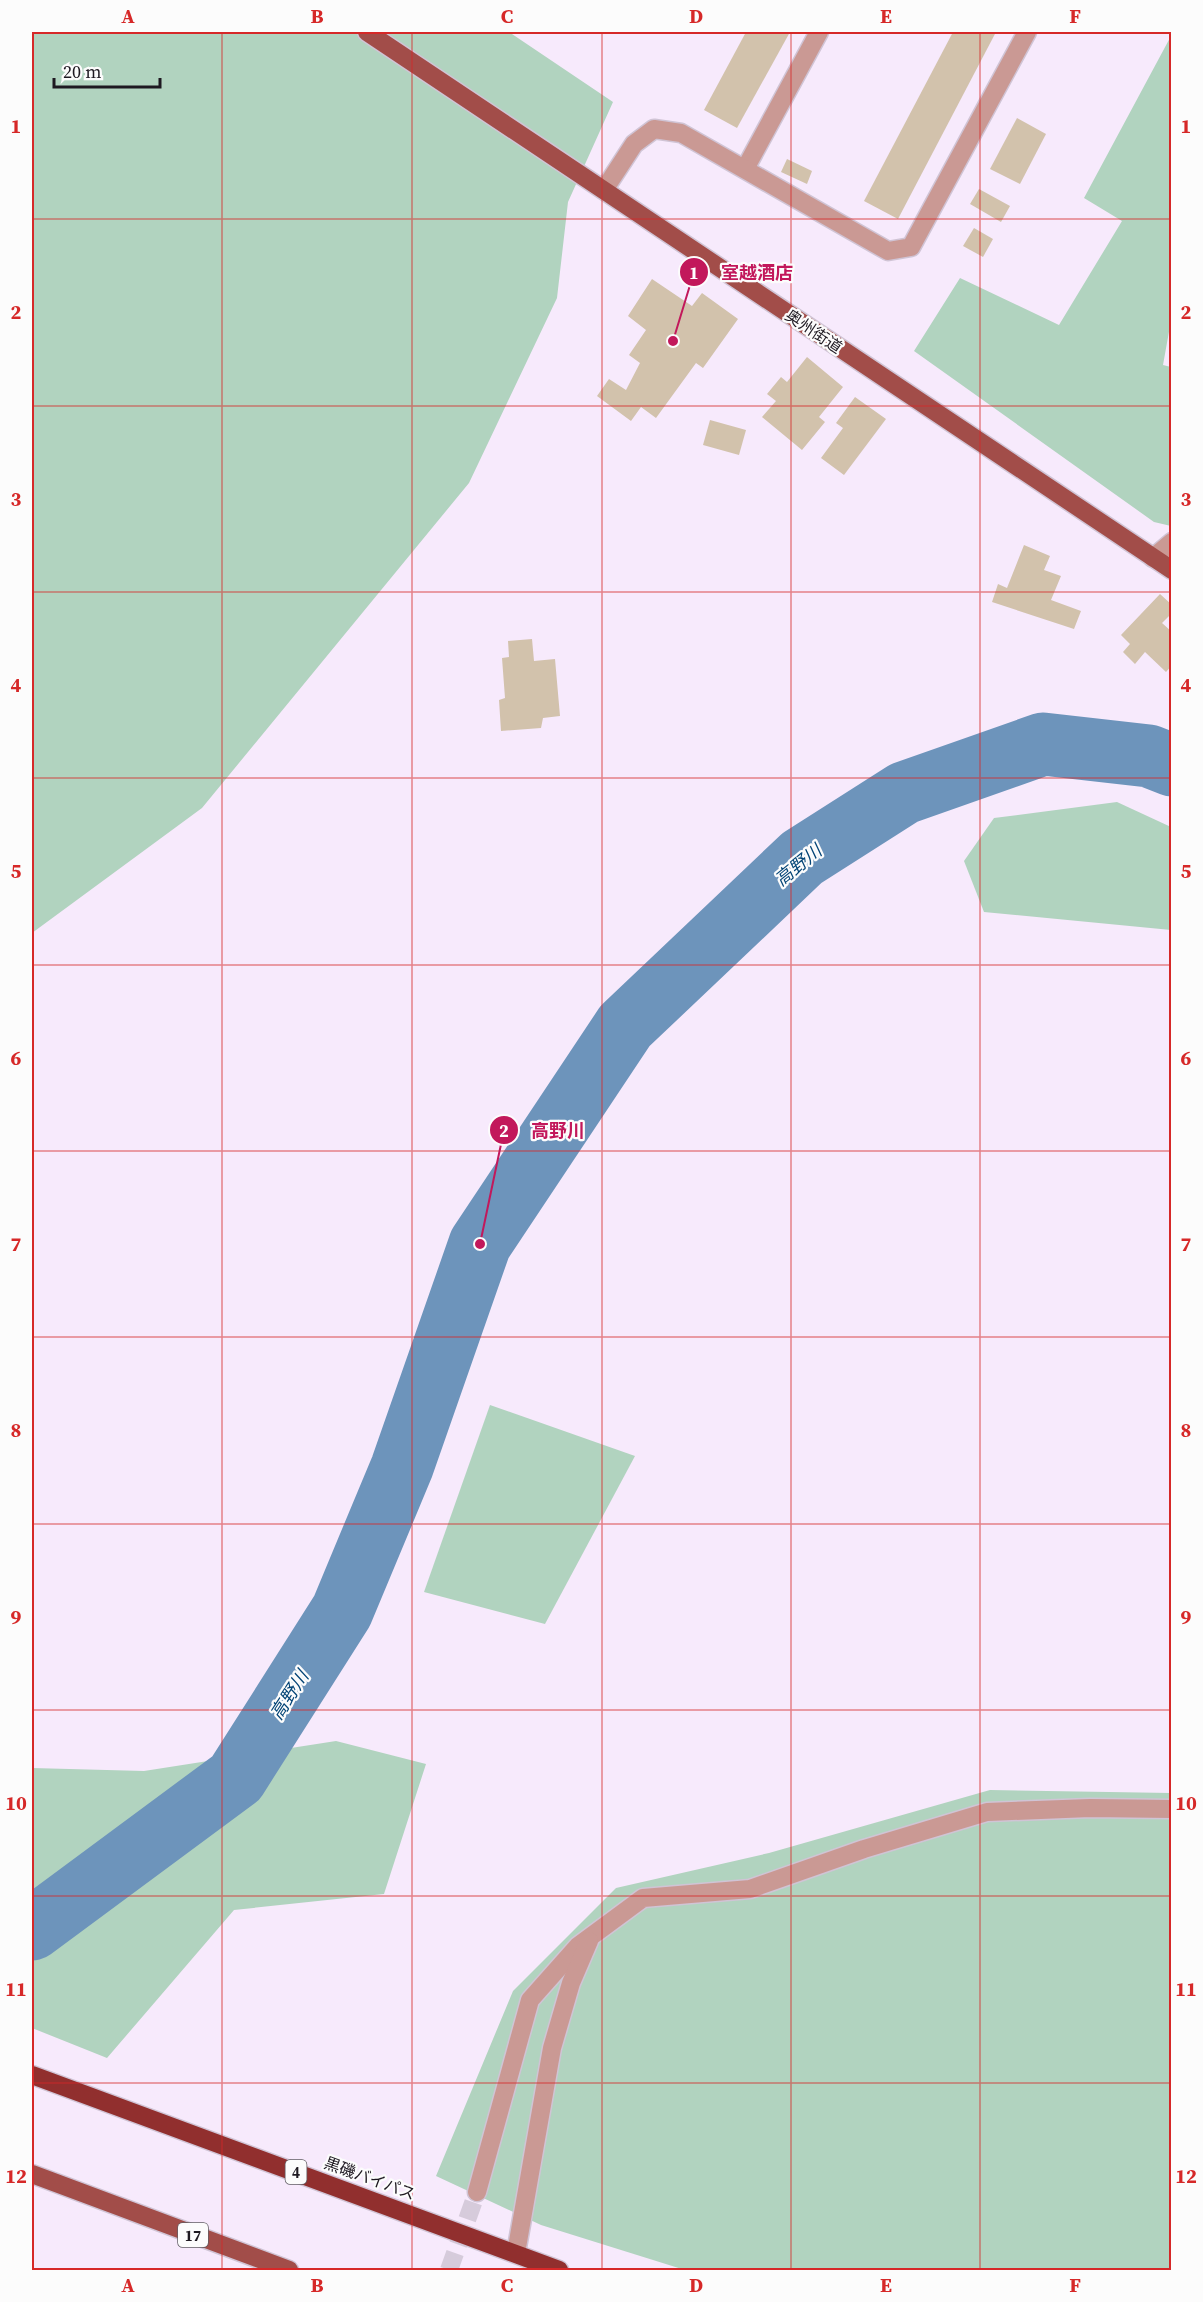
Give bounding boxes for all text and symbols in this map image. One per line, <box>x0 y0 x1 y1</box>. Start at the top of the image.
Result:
text: A <box>121 2 135 30</box>
text: B <box>310 2 324 30</box>
text: C <box>501 2 513 30</box>
text: D <box>689 2 703 30</box>
text: E <box>880 2 892 30</box>
text: F <box>1069 2 1081 30</box>
scale bar <box>54 51 160 89</box>
text: 20 m <box>63 59 101 84</box>
text: 1 <box>11 112 21 140</box>
text: 1 <box>1181 112 1191 140</box>
callout: 室越酒店 <box>679 254 805 290</box>
text: 1 <box>689 260 699 285</box>
text: 室越酒店 <box>721 260 793 285</box>
text: 2 <box>11 298 22 326</box>
text: 2 <box>1181 298 1192 326</box>
street label: 奥州街道 <box>781 304 847 358</box>
text: 3 <box>11 485 22 513</box>
text: 3 <box>1181 485 1192 513</box>
text: 4 <box>11 671 22 699</box>
text: 4 <box>1181 671 1192 699</box>
water label: 高野川 <box>769 837 828 892</box>
text: 5 <box>11 857 22 885</box>
text: 5 <box>1181 857 1192 885</box>
text: 6 <box>11 1044 22 1072</box>
text: 6 <box>1181 1044 1192 1072</box>
callout: 高野川 <box>489 1112 597 1148</box>
text: 2 <box>499 1118 509 1143</box>
text: 高野川 <box>531 1118 585 1143</box>
text: 7 <box>11 1230 22 1258</box>
text: 7 <box>1181 1230 1192 1258</box>
text: 8 <box>11 1416 21 1444</box>
text: 8 <box>1181 1416 1191 1444</box>
text: 9 <box>11 1603 22 1631</box>
text: 9 <box>1181 1603 1192 1631</box>
water label: 高野川 <box>264 1664 315 1724</box>
text: 10 <box>5 1789 27 1817</box>
text: 10 <box>1175 1789 1197 1817</box>
text: 11 <box>5 1975 27 2003</box>
text: 11 <box>1175 1975 1197 2003</box>
street label: 黒磯バイパス <box>321 2151 419 2205</box>
road number: 4 <box>286 2160 306 2184</box>
text: 12 <box>5 2162 27 2190</box>
text: 12 <box>1175 2162 1197 2190</box>
road number: 17 <box>178 2223 208 2247</box>
text: A <box>121 2271 135 2299</box>
text: B <box>310 2271 324 2299</box>
text: C <box>501 2271 513 2299</box>
text: D <box>689 2271 703 2299</box>
text: E <box>880 2271 892 2299</box>
text: F <box>1069 2271 1081 2299</box>

